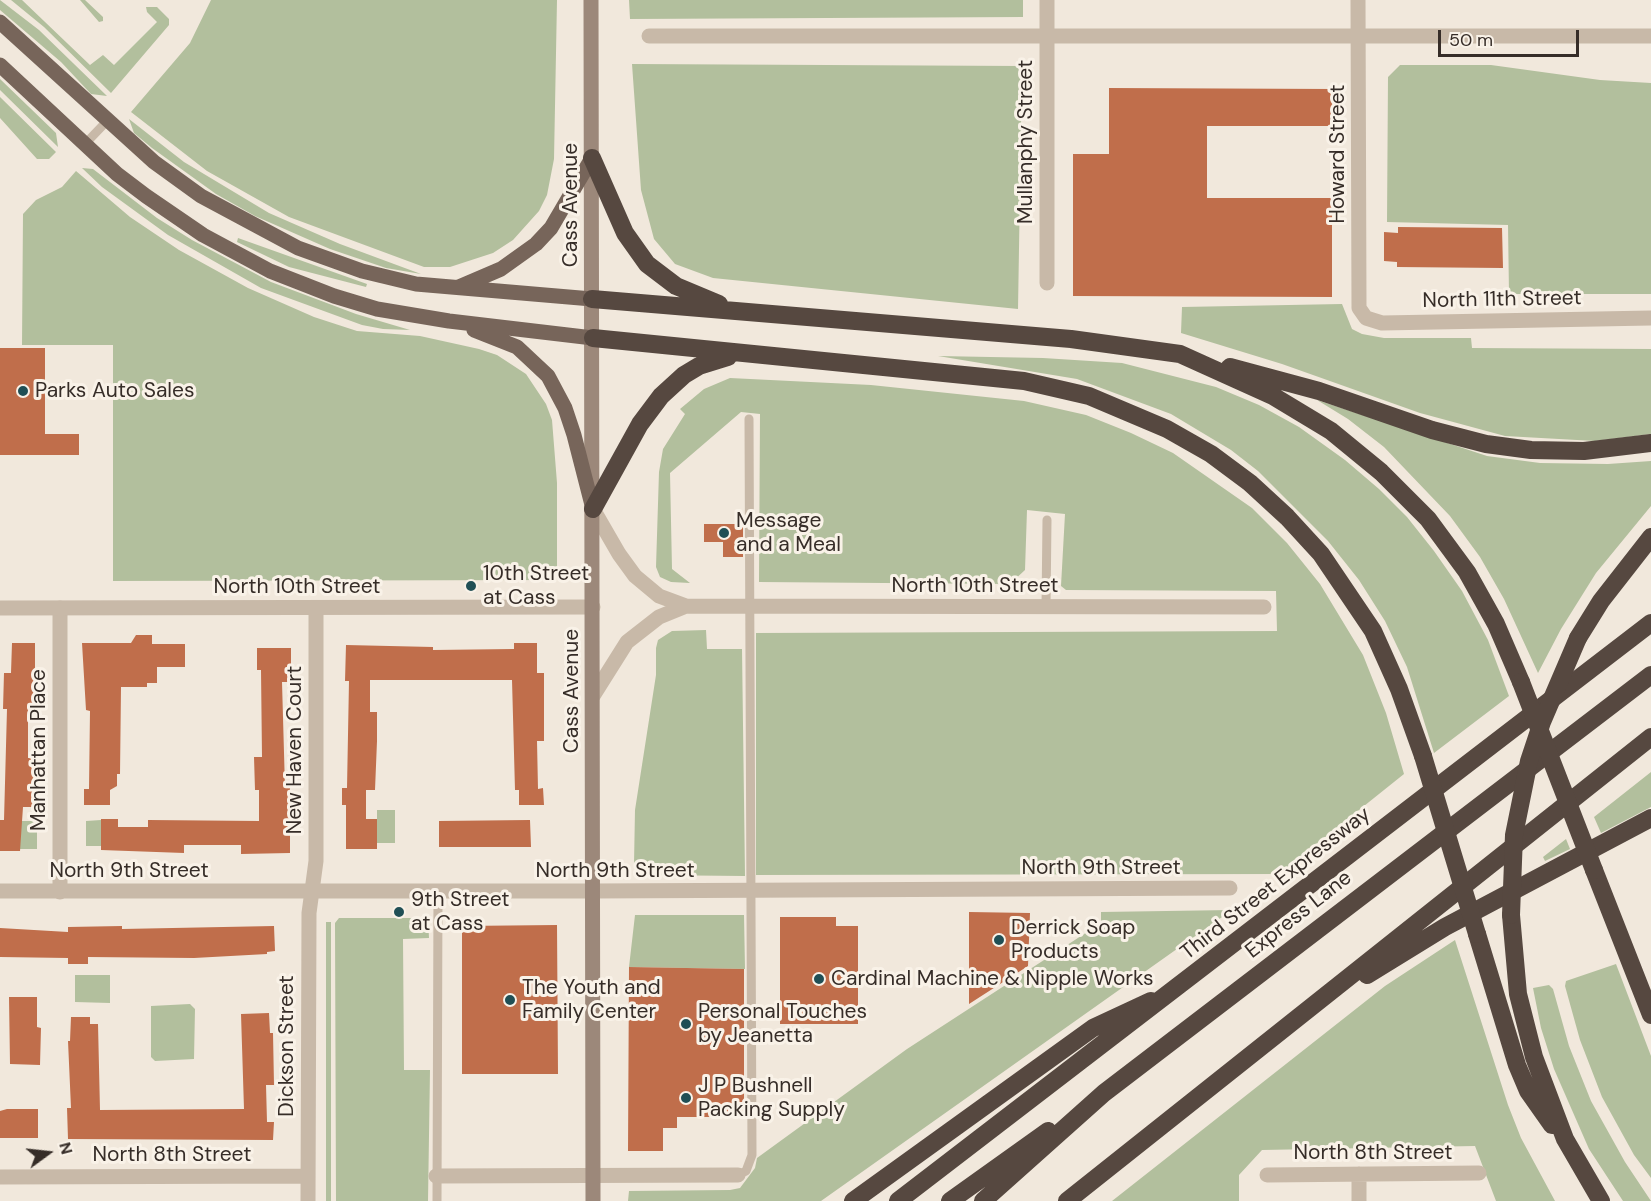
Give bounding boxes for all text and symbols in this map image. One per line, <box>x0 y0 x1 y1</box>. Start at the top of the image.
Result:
scale bar <box>1441 18 1582 56</box>
text: 50 m <box>1449 28 1493 52</box>
street label: Mullanphy Street <box>1013 60 1039 224</box>
street label: Howard Street <box>1325 84 1351 224</box>
street label: Cass Avenue <box>558 143 584 267</box>
street label: North 11th Street <box>1422 286 1582 314</box>
place label: Parks Auto Sales <box>35 378 194 404</box>
marker: Parks Auto Sales <box>16 384 30 398</box>
place label: Message and a Meal <box>736 508 841 558</box>
marker: Message and a Meal <box>717 526 731 540</box>
place label: 10th Street at Cass <box>483 561 589 611</box>
street label: North 10th Street <box>892 573 1058 599</box>
street label: North 10th Street <box>214 574 380 600</box>
marker: 10th Street at Cass <box>464 579 478 593</box>
street label: Cass Avenue <box>559 629 585 753</box>
street label: New Haven Court <box>282 666 308 834</box>
street label: Manhattan Place <box>26 669 52 831</box>
street label: Third Street Expressway <box>1176 802 1376 966</box>
street label: North 9th Street <box>1021 855 1181 881</box>
street label: North 9th Street <box>49 858 209 884</box>
street label: North 9th Street <box>535 858 695 884</box>
street label: Express Lane <box>1241 866 1357 964</box>
place label: 9th Street at Cass <box>411 887 510 937</box>
marker: 9th Street at Cass <box>392 905 406 919</box>
place label: Derrick Soap Products <box>1011 915 1135 965</box>
marker: Derrick Soap Products <box>992 933 1006 947</box>
place label: Cardinal Machine & Nipple Works <box>831 966 1154 992</box>
marker: Cardinal Machine & Nipple Works <box>812 972 826 986</box>
street label: Dickson Street <box>274 975 300 1117</box>
place label: The Youth and Family Center <box>522 975 661 1025</box>
marker: The Youth and Family Center <box>503 993 517 1007</box>
place label: Personal Touches by Jeanetta <box>698 999 867 1049</box>
marker: Personal Touches by Jeanetta <box>679 1017 693 1031</box>
place label: J P Bushnell Packing Supply <box>698 1073 845 1123</box>
marker: J P Bushnell Packing Supply <box>679 1091 693 1105</box>
north arrow <box>18 1123 78 1183</box>
text: N <box>54 1140 78 1157</box>
street label: North 8th Street <box>1294 1140 1452 1166</box>
street label: North 8th Street <box>93 1142 251 1168</box>

